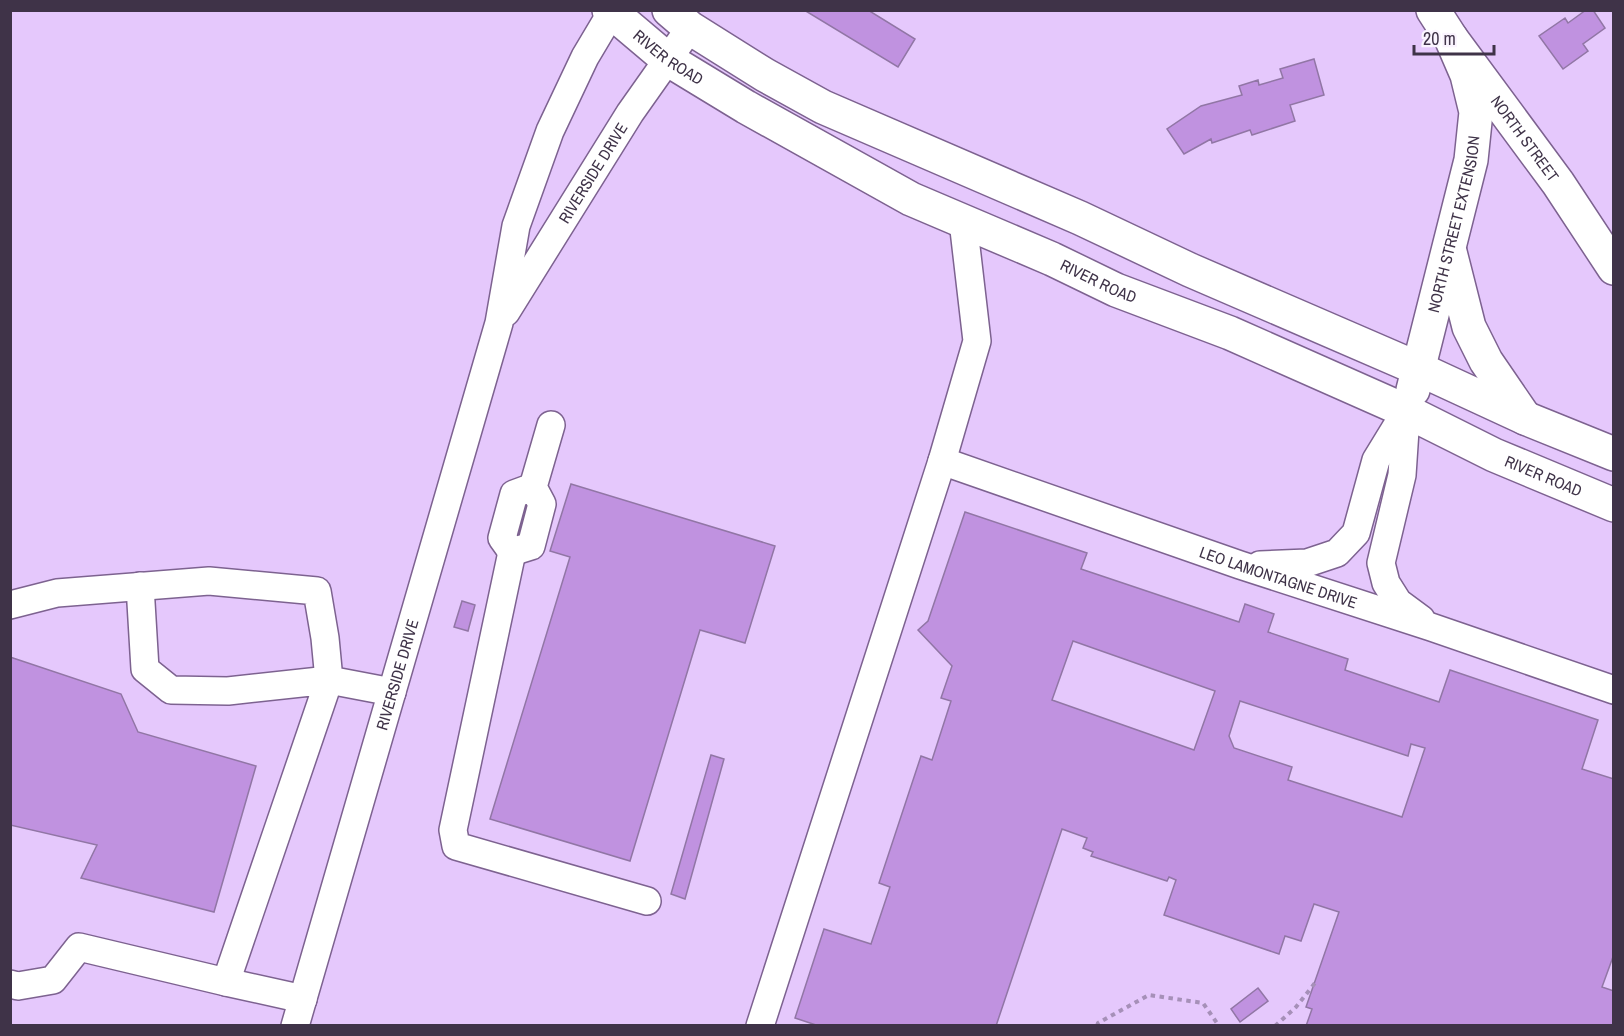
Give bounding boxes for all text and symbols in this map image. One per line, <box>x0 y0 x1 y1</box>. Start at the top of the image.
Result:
scale bar <box>1414 18 1494 56</box>
street label: RIVER ROAD <box>629 24 708 90</box>
text: 20 m <box>1423 26 1456 51</box>
street label: NORTH STREET <box>1486 91 1564 186</box>
street label: RIVERSIDE DRIVE <box>553 118 632 227</box>
street label: NORTH STREET EXTENSION <box>1422 135 1484 315</box>
street label: RIVER ROAD <box>1057 254 1140 308</box>
street label: RIVER ROAD <box>1502 450 1585 502</box>
street label: LEO LAMONTAGNE DRIVE <box>1197 541 1360 613</box>
street label: RIVERSIDE DRIVE <box>370 616 424 733</box>

